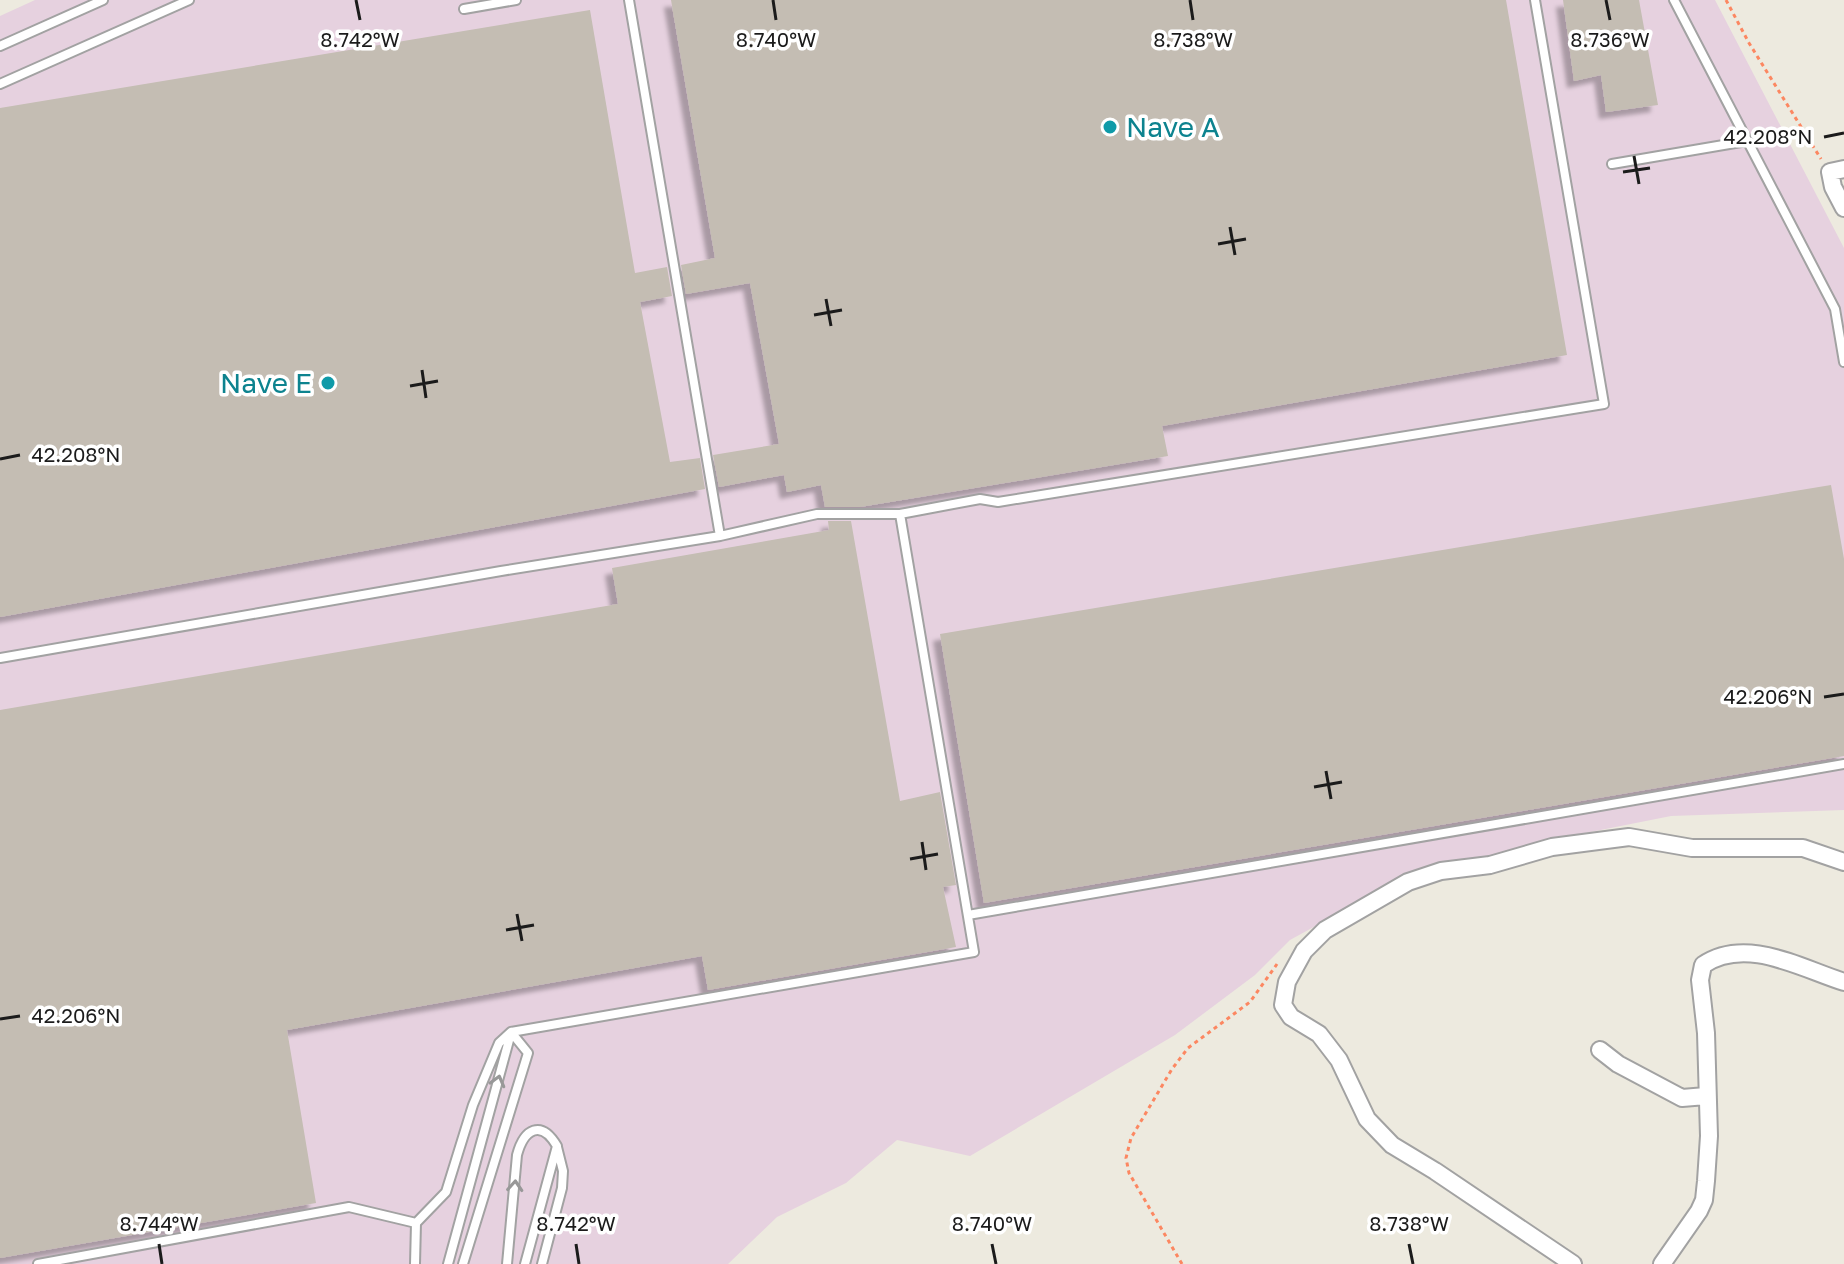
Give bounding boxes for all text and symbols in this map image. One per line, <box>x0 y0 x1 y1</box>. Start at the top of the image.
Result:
text: 8.742°W <box>320 27 400 51</box>
text: 8.740°W <box>736 27 816 51</box>
text: 8.738°W <box>1153 27 1233 51</box>
text: 8.736°W <box>1570 27 1650 51</box>
place label: Nave A <box>1126 110 1220 143</box>
marker: Nave A <box>1101 118 1119 136</box>
text: 42.208°N <box>1724 124 1813 148</box>
place label: Nave E <box>220 366 312 399</box>
marker: Nave E <box>319 374 337 392</box>
text: 42.208°N <box>32 442 121 466</box>
text: 42.206°N <box>1724 684 1812 708</box>
text: 42.206°N <box>32 1003 120 1027</box>
one-way arrow <box>489 1074 505 1088</box>
one-way arrow <box>506 1179 523 1192</box>
text: 8.744°W <box>119 1211 199 1235</box>
text: 8.742°W <box>536 1211 616 1235</box>
text: 8.740°W <box>952 1211 1032 1235</box>
text: 8.738°W <box>1369 1211 1449 1235</box>

